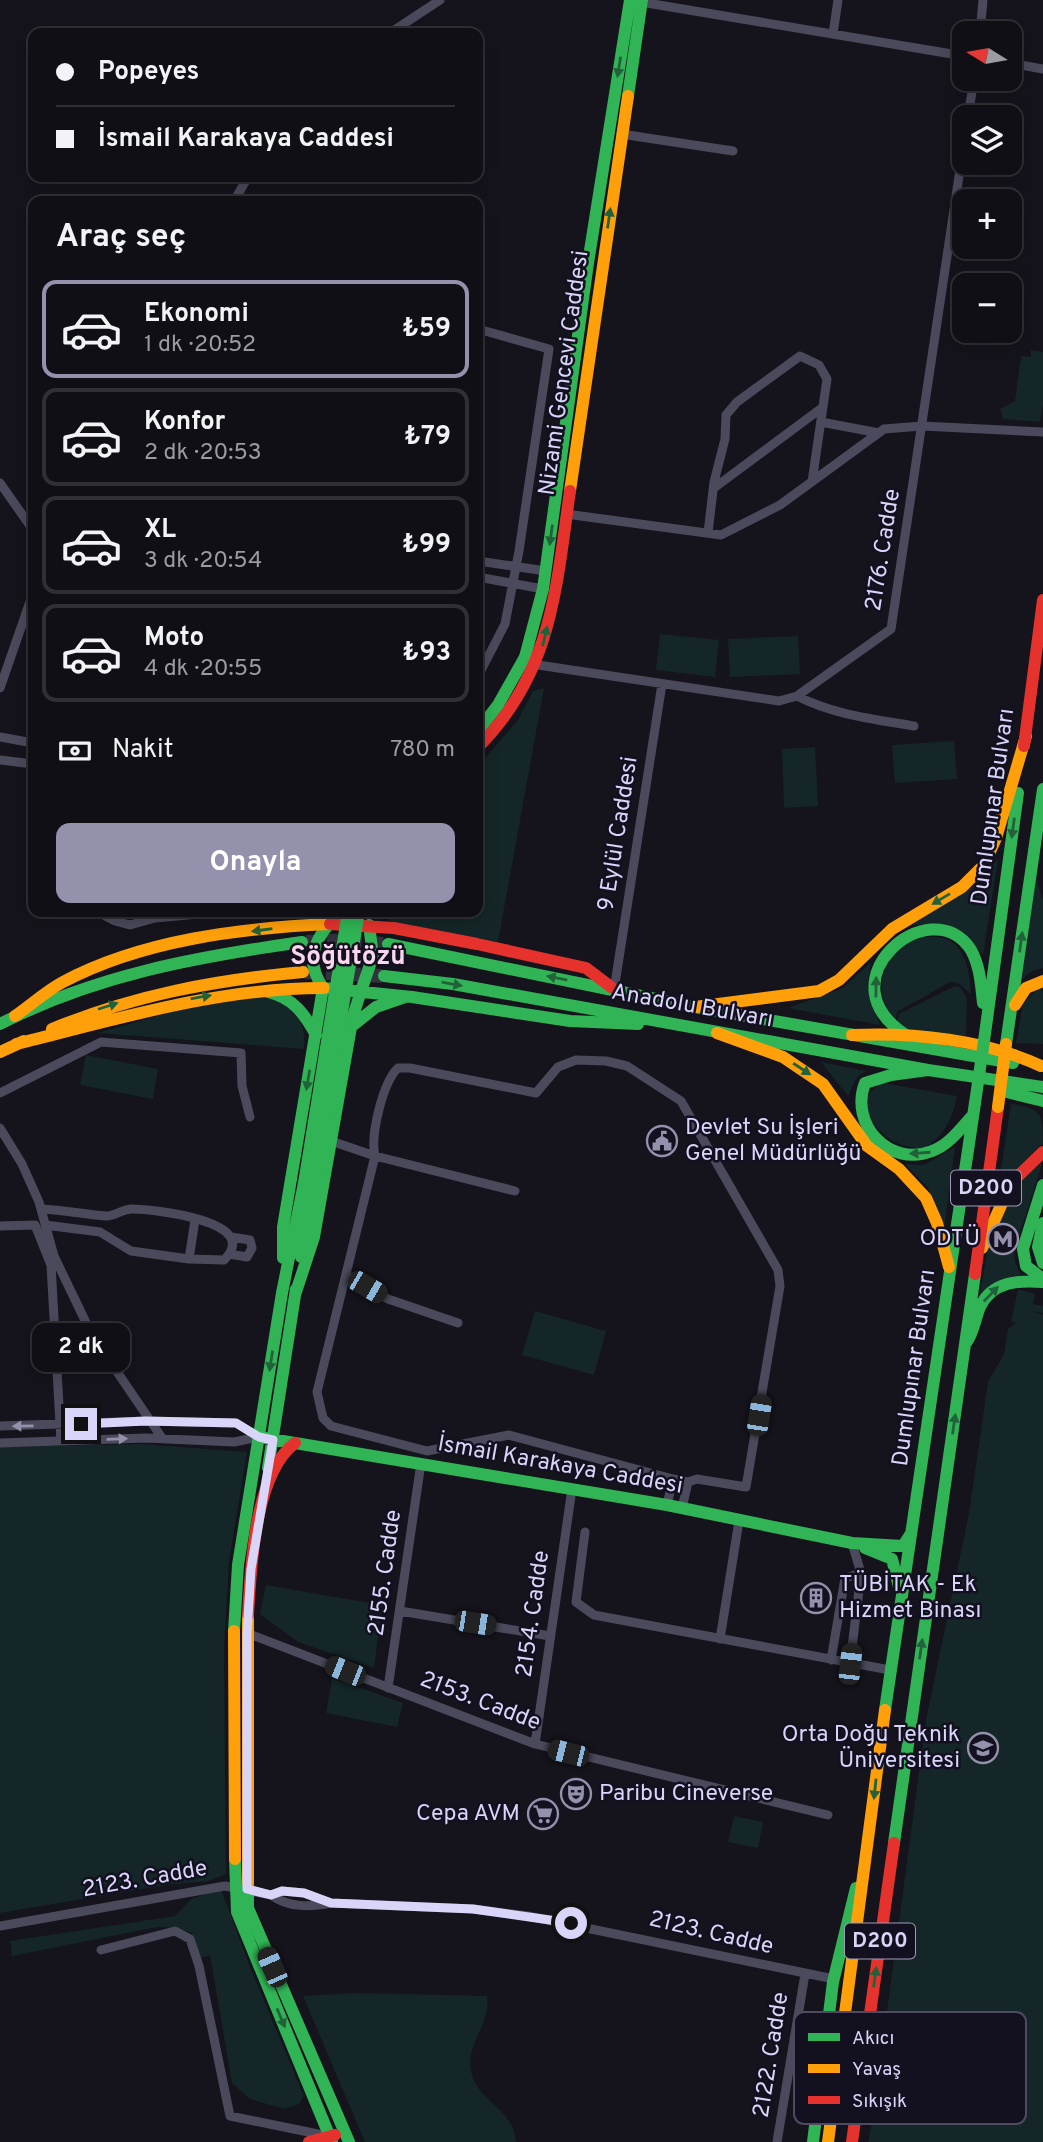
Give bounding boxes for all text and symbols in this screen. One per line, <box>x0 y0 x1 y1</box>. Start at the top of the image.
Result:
north arrow <box>952 21 1022 91</box>
map controls <box>952 21 1022 343</box>
text: Popeyes <box>98 56 199 89</box>
one-way arrow <box>613 57 624 79</box>
button: layers <box>952 105 1022 175</box>
text: İsmail Karakaya Caddesi <box>98 123 394 156</box>
button: + <box>952 189 1022 259</box>
one-way arrow <box>604 207 615 229</box>
text: Araç seç <box>56 218 186 258</box>
street label: Nizami Gencevi Caddesi <box>533 249 597 497</box>
button: − <box>952 273 1022 343</box>
icon: car <box>60 298 123 361</box>
text: Ekonomi <box>144 298 249 331</box>
text: ₺59 <box>402 313 451 346</box>
text: 1 dk · 20:52 <box>144 331 256 360</box>
icon: car <box>60 406 123 469</box>
text: Konfor <box>144 406 225 439</box>
text: ₺79 <box>404 421 451 454</box>
text: 2 dk · 20:53 <box>144 439 262 468</box>
street label: 2176. Cadde <box>860 487 908 613</box>
icon: car <box>60 514 123 577</box>
text: XL <box>144 514 176 547</box>
one-way arrow <box>545 524 556 546</box>
text: ₺99 <box>402 529 451 562</box>
text: 3 dk · 20:54 <box>144 547 262 576</box>
icon: car <box>60 622 123 685</box>
text: Moto <box>144 622 204 655</box>
one-way arrow <box>540 625 551 647</box>
text: ₺93 <box>402 637 451 670</box>
text: 4 dk · 20:55 <box>144 655 262 684</box>
street label: Dumlupınar Bulvarı <box>966 707 1022 907</box>
icon: cash <box>56 732 94 770</box>
text: Nakit <box>112 734 174 767</box>
text: 780 m <box>390 736 455 765</box>
street label: 9 Eylül Caddesi <box>592 755 646 913</box>
one-way arrow <box>1007 817 1018 839</box>
button: Onayla <box>56 823 455 903</box>
one-way arrow <box>932 893 951 906</box>
one-way arrow <box>251 925 273 936</box>
one-way arrow <box>1016 931 1027 953</box>
district label: Söğütözü <box>290 941 406 974</box>
one-way arrow <box>545 973 567 984</box>
one-way arrow <box>870 976 881 998</box>
one-way arrow <box>441 979 463 990</box>
street label: Anadolu Bulvarı <box>609 979 775 1035</box>
one-way arrow <box>190 991 212 1002</box>
one-way arrow <box>97 1000 118 1011</box>
one-way arrow <box>792 1062 812 1075</box>
one-way arrow <box>302 1069 313 1091</box>
place label: Devlet Su İşleri Genel Müdürlüğü <box>685 1113 862 1169</box>
public building icon: Devlet Su İşleri Genel Müdürlüğü <box>645 1124 679 1158</box>
one-way arrow <box>909 1148 931 1159</box>
road number: D200 <box>951 1170 1021 1206</box>
metro station icon: ODTÜ <box>986 1222 1020 1256</box>
place label: ODTÜ <box>919 1224 980 1254</box>
car <box>344 1267 391 1307</box>
street label: Dumlupınar Bulvarı <box>887 1268 943 1468</box>
one-way arrow <box>983 1286 1000 1303</box>
callout: 2 dk <box>32 1322 130 1372</box>
text: 2 dk <box>58 1333 104 1362</box>
one-way arrow <box>265 1350 276 1372</box>
car <box>746 1393 773 1437</box>
route end <box>65 1408 97 1440</box>
one-way arrow <box>948 1413 959 1435</box>
one-way arrow <box>12 1420 34 1432</box>
street label: İsmail Karakaya Caddesi <box>435 1429 685 1502</box>
one-way arrow <box>106 1434 128 1445</box>
street label: 2155. Cadde <box>363 1508 409 1638</box>
street label: 2154. Cadde <box>511 1549 557 1679</box>
place label: TÜBİTAK - Ek Hizmet Binası <box>839 1570 981 1626</box>
building icon: TÜBİTAK - Ek Hizmet Binası <box>799 1581 833 1615</box>
car <box>453 1609 498 1637</box>
one-way arrow <box>916 1638 927 1660</box>
car <box>838 1642 863 1686</box>
car <box>322 1653 369 1689</box>
street label: 2153. Cadde <box>416 1666 544 1738</box>
place label: Orta Doğu Teknik Üniversitesi <box>782 1721 960 1776</box>
school or university icon: Orta Doğu Teknik Üniversitesi <box>966 1731 1000 1765</box>
car <box>546 1738 591 1768</box>
theatre icon: Paribu Cineverse <box>559 1777 593 1811</box>
one-way arrow <box>869 1778 880 1800</box>
place label: Paribu Cineverse <box>599 1780 773 1809</box>
supermarket icon: Cepa AVM <box>526 1797 560 1831</box>
place label: Cepa AVM <box>416 1800 520 1829</box>
street label: 2123. Cadde <box>80 1855 210 1905</box>
street label: 2123. Cadde <box>646 1906 776 1962</box>
route start <box>555 1907 587 1939</box>
road number: D200 <box>845 1924 915 1958</box>
car <box>254 1944 291 1990</box>
one-way arrow <box>870 1966 881 1988</box>
street label: 2122. Cadde <box>748 1990 796 2120</box>
one-way arrow <box>275 2007 286 2028</box>
legend <box>794 2012 1026 2124</box>
text: Akıcı <box>852 2027 894 2051</box>
text: Yavaş <box>852 2058 901 2082</box>
text: Sıkışık <box>852 2090 907 2114</box>

